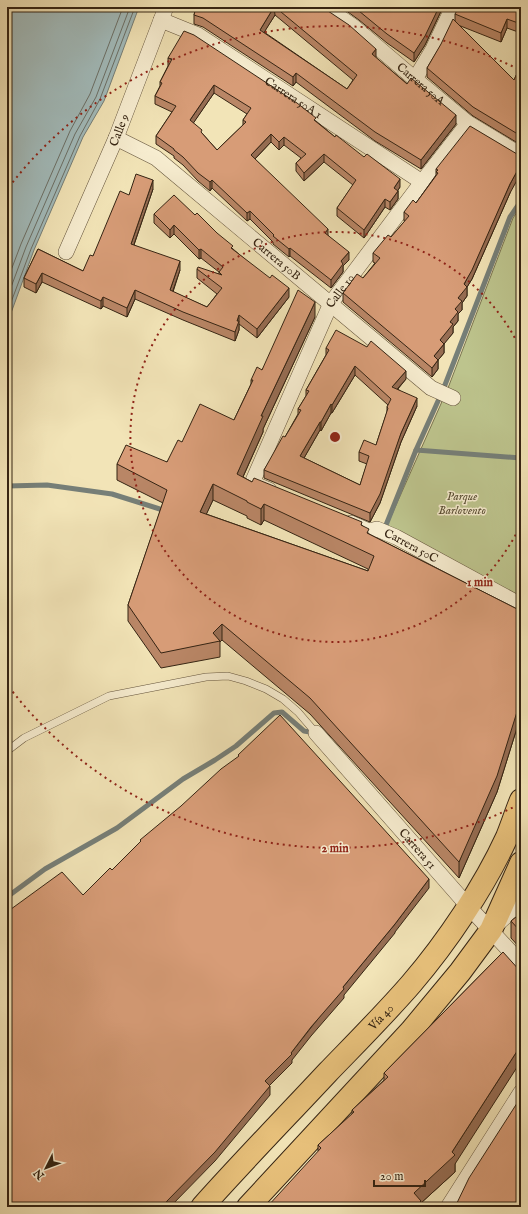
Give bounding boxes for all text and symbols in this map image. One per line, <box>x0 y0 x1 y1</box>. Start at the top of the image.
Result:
street label: Carrera 50A <box>394 59 449 109</box>
street label: Carrera 50A 1 <box>262 73 325 122</box>
street label: Calle 9 <box>106 112 132 149</box>
street label: Carrera 50B <box>249 234 304 283</box>
street label: Calle 10 <box>322 271 358 310</box>
centre of rings <box>328 430 342 444</box>
park label: Parque Barlovento <box>438 489 486 518</box>
street label: Carrera 50C <box>382 525 441 566</box>
text: 1 min <box>467 575 494 590</box>
street label: Carrera 51 <box>396 825 440 872</box>
text: 2 min <box>321 841 349 856</box>
street label: Vía 40 <box>364 1001 397 1034</box>
north arrow <box>26 1148 66 1188</box>
scale bar <box>374 1162 425 1188</box>
text: N <box>31 1165 48 1183</box>
text: 20 m <box>380 1169 403 1184</box>

